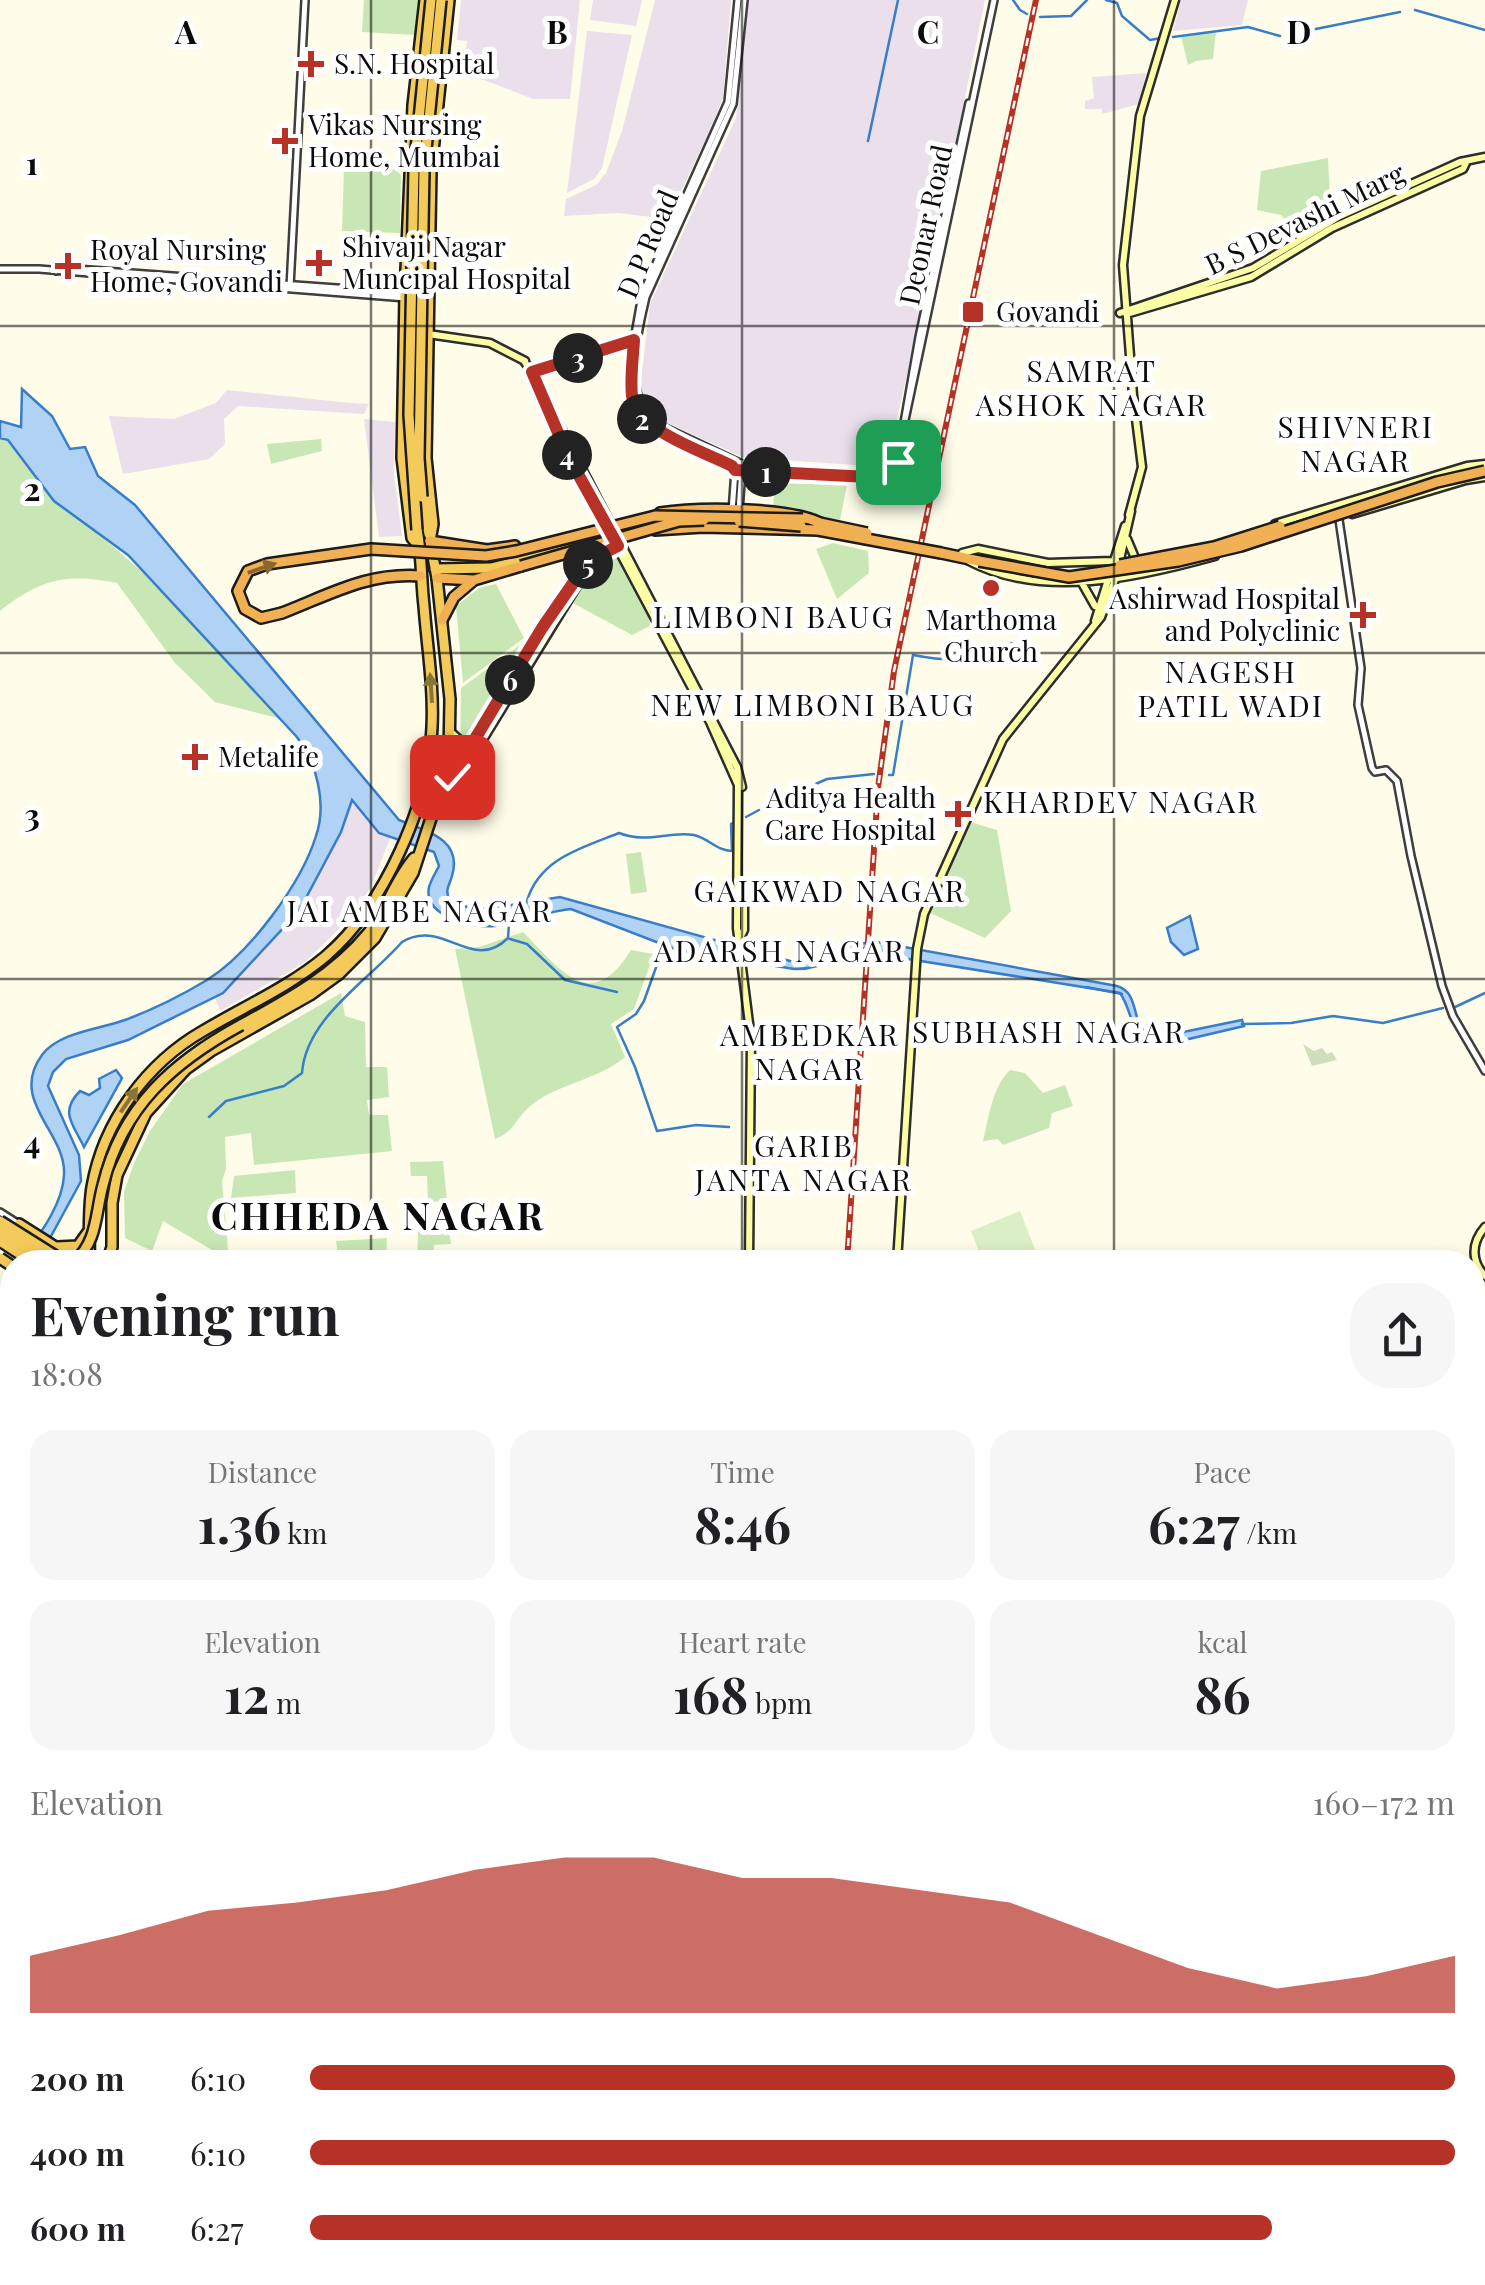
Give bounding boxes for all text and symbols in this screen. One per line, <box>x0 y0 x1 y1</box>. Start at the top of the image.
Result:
text: A <box>174 9 197 52</box>
text: B <box>546 9 568 52</box>
text: C <box>917 9 939 52</box>
text: D <box>1287 9 1311 52</box>
place label: S.N. Hospital <box>334 44 494 81</box>
marker: S.N. Hospital <box>298 51 324 77</box>
place label: Vikas Nursing Home, Mumbai <box>307 105 500 174</box>
marker: Vikas Nursing Home, Mumbai <box>272 128 298 154</box>
text: 1 <box>26 140 38 183</box>
street label: Deonar Road <box>889 141 960 308</box>
street label: B S Devashi Marg <box>1198 153 1411 282</box>
street label: D P Road <box>607 184 686 303</box>
place label: Shivaji Nagar Muncipal Hospital <box>342 227 571 296</box>
place label: Royal Nursing Home, Govandi <box>90 230 283 299</box>
marker: Shivaji Nagar Muncipal Hospital <box>306 250 332 276</box>
marker: Royal Nursing Home, Govandi <box>55 253 81 279</box>
place label: Govandi <box>996 292 1100 329</box>
marker: Govandi <box>960 299 986 325</box>
pin: 3 <box>553 333 603 383</box>
text: 3 <box>571 339 585 376</box>
district label: SAMRAT ASHOK NAGAR <box>975 350 1208 424</box>
pin: 2 <box>617 394 667 444</box>
text: 2 <box>635 400 649 437</box>
district label: SHIVNERI NAGAR <box>1277 406 1435 480</box>
pin <box>856 420 941 505</box>
pin: 4 <box>542 430 592 480</box>
icon: arrive <box>871 435 926 490</box>
text: 4 <box>560 436 574 473</box>
pin: 1 <box>741 447 791 497</box>
text: 1 <box>761 453 771 490</box>
text: 2 <box>24 466 40 509</box>
pin: 5 <box>563 539 613 589</box>
text: 5 <box>582 545 594 582</box>
one-way arrow <box>247 559 277 574</box>
marker: Marthoma Church <box>980 577 1002 599</box>
place label: Ashirwad Hospital and Polyclinic <box>1108 579 1340 648</box>
district label: LIMBONI BAUG <box>653 596 895 636</box>
place label: Marthoma Church <box>925 600 1057 669</box>
marker: Ashirwad Hospital and Polyclinic <box>1350 602 1376 628</box>
district label: NAGESH PATIL WADI <box>1138 651 1324 725</box>
pin: 6 <box>485 655 535 705</box>
text: 6 <box>502 661 518 698</box>
one-way arrow <box>423 671 439 703</box>
district label: NEW LIMBONI BAUG <box>650 684 976 724</box>
pin <box>410 735 495 820</box>
place label: Metalife <box>218 737 319 774</box>
marker: Metalife <box>182 744 208 770</box>
icon: check <box>425 750 480 805</box>
place label: Aditya Health Care Hospital <box>765 778 937 847</box>
district label: KHARDEV NAGAR <box>983 781 1259 821</box>
text: 3 <box>24 792 40 835</box>
marker: Aditya Health Care Hospital <box>945 801 971 827</box>
district label: GAIKWAD NAGAR <box>693 870 967 910</box>
district label: JAI AMBE NAGAR <box>286 890 553 930</box>
district label: ADARSH NAGAR <box>653 930 906 970</box>
district label: SUBHASH NAGAR <box>912 1011 1186 1051</box>
district label: AMBEDKAR NAGAR <box>719 1014 900 1088</box>
one-way arrow <box>120 1086 138 1113</box>
text: 4 <box>24 1119 40 1162</box>
district label: GARIB JANTA NAGAR <box>694 1125 913 1199</box>
district label: CHHEDA NAGAR <box>211 1189 545 1240</box>
text: Evening run <box>30 1276 340 1350</box>
button: share <box>1350 1283 1455 1388</box>
text: 18:08 <box>30 1351 103 1394</box>
text: Distance <box>208 1453 317 1490</box>
text: Time <box>710 1453 775 1490</box>
text: Pace <box>1194 1453 1251 1490</box>
text: 1.36 <box>198 1490 281 1557</box>
text: 8:46 <box>694 1490 791 1557</box>
text: 6:27 <box>1148 1490 1239 1557</box>
text: km <box>281 1514 327 1551</box>
text: /km <box>1239 1514 1297 1551</box>
text: Elevation <box>204 1623 321 1660</box>
text: Heart rate <box>678 1623 807 1660</box>
text: kcal <box>1197 1623 1248 1660</box>
text: 12 <box>224 1660 269 1727</box>
text: 168 <box>673 1660 748 1727</box>
text: 86 <box>1194 1660 1251 1727</box>
text: m <box>269 1684 301 1721</box>
text: bpm <box>748 1684 812 1721</box>
text: Elevation <box>30 1780 163 1823</box>
text: 160–172 m <box>1313 1780 1455 1823</box>
text: 200 m <box>30 2056 124 2099</box>
text: 6:10 <box>190 2056 246 2099</box>
text: 400 m <box>30 2131 125 2174</box>
text: 6:10 <box>190 2131 246 2174</box>
text: 600 m <box>30 2206 126 2249</box>
text: 6:27 <box>190 2206 243 2249</box>

